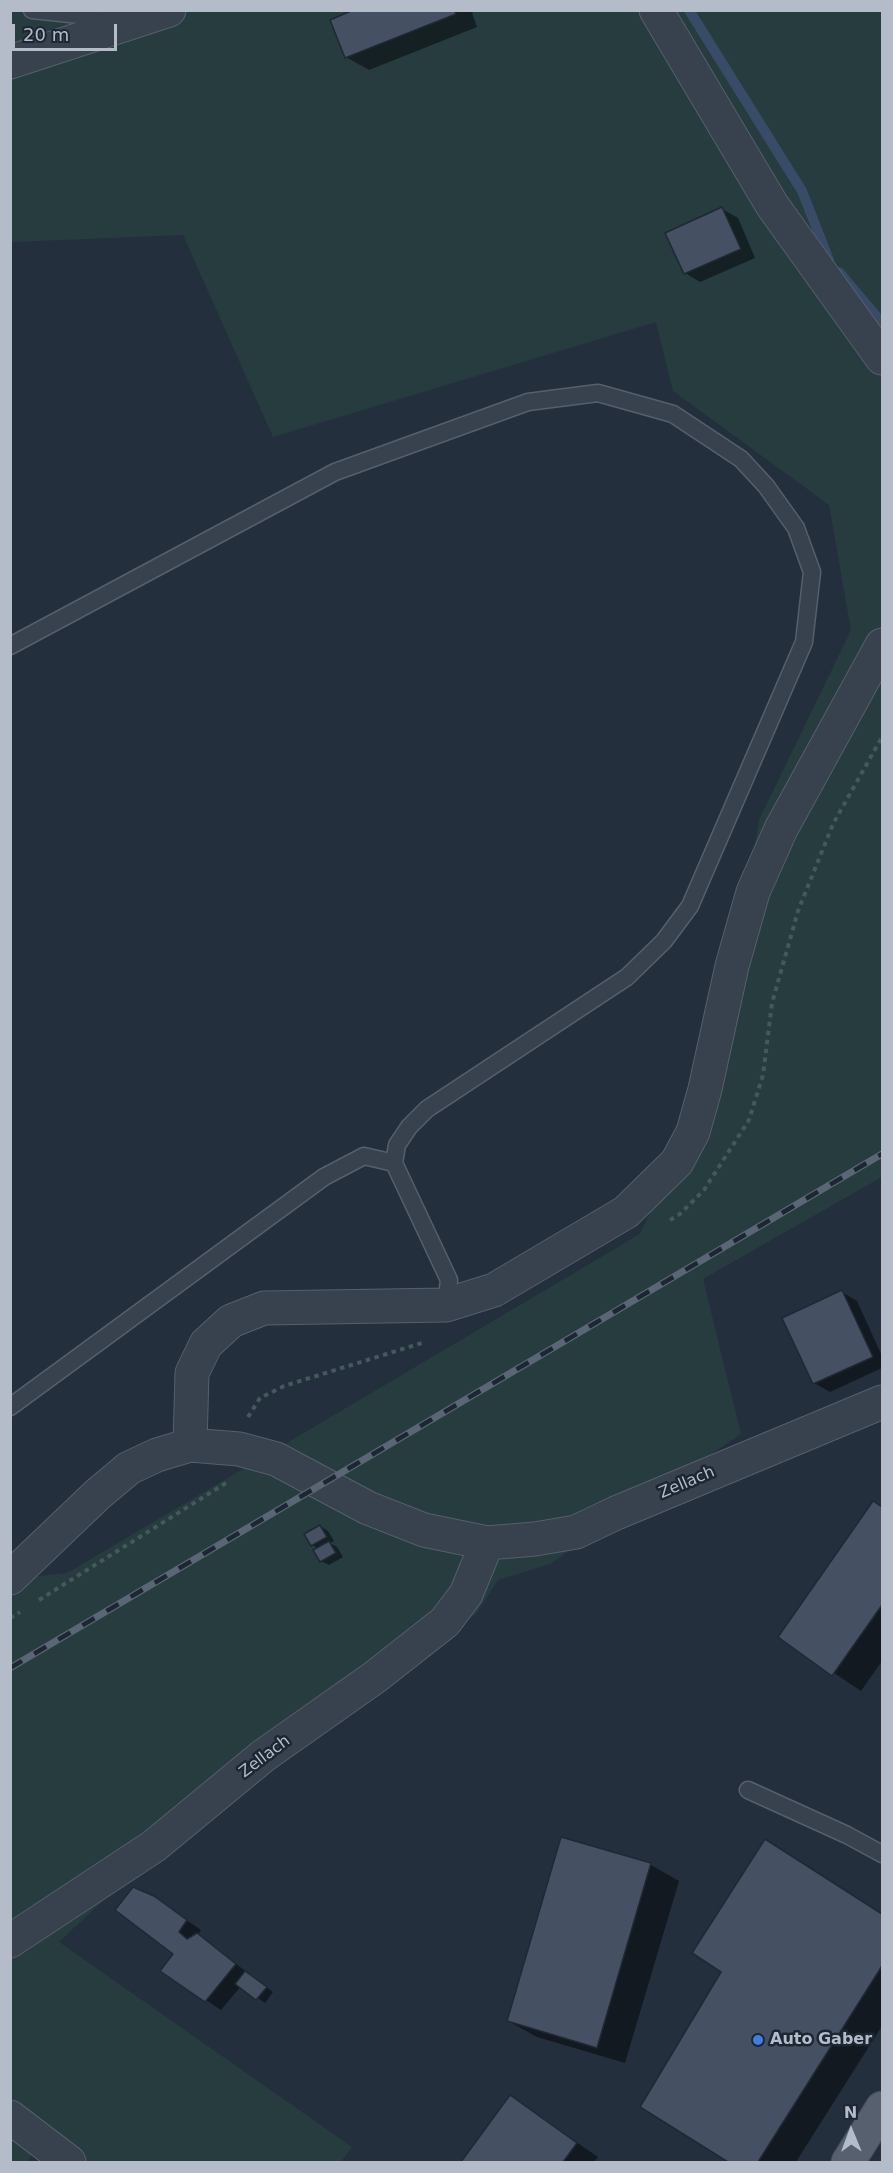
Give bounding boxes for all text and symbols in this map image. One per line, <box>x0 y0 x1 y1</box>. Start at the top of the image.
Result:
scale bar <box>15 12 120 50</box>
text: 20 m <box>23 24 69 45</box>
street label: Zellach <box>656 1463 718 1503</box>
street label: Zellach <box>236 1732 294 1782</box>
place label: Auto Gaber <box>770 2030 872 2050</box>
marker: Auto Gaber <box>751 2033 765 2047</box>
north arrow <box>821 2101 881 2161</box>
text: N <box>844 2103 858 2122</box>

